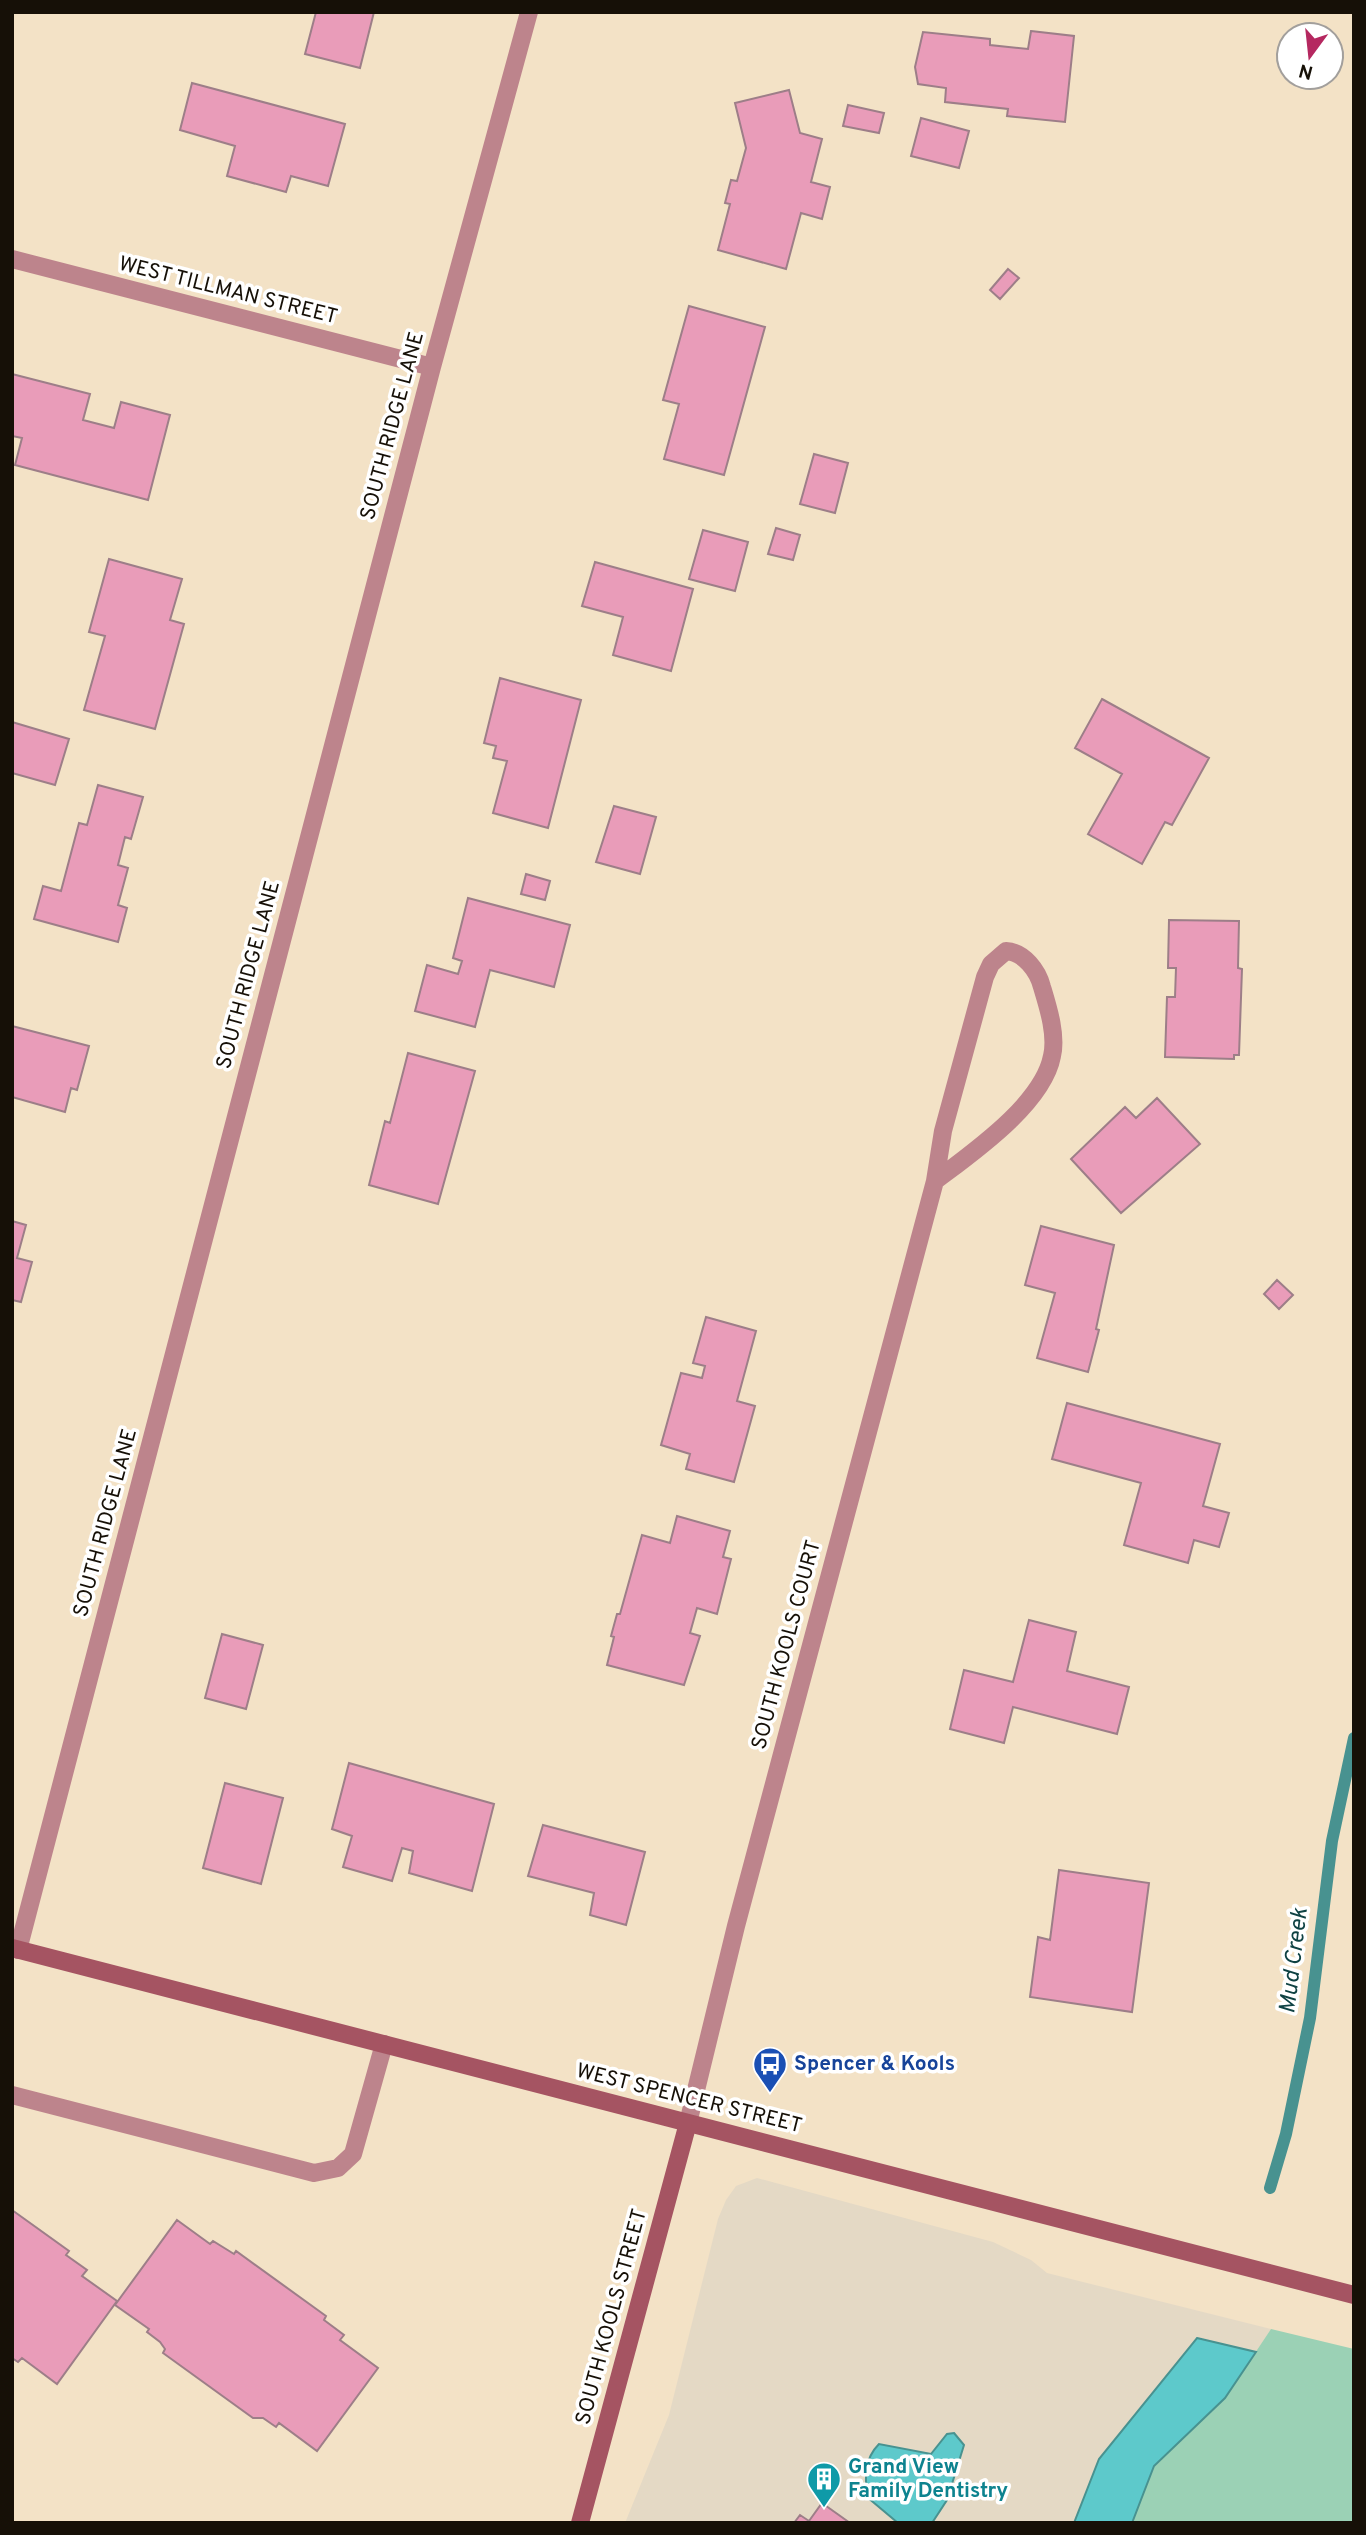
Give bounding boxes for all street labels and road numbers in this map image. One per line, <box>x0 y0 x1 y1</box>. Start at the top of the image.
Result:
street label: WEST TILLMAN STREET <box>116 251 340 331</box>
street label: SOUTH RIDGE LANE <box>355 329 431 523</box>
street label: SOUTH RIDGE LANE <box>211 878 287 1072</box>
street label: SOUTH RIDGE LANE <box>68 1426 144 1620</box>
street label: SOUTH KOOLS COURT <box>746 1537 828 1753</box>
street label: WEST SPENCER STREET <box>573 2058 805 2140</box>
street label: SOUTH KOOLS STREET <box>570 2206 654 2428</box>

